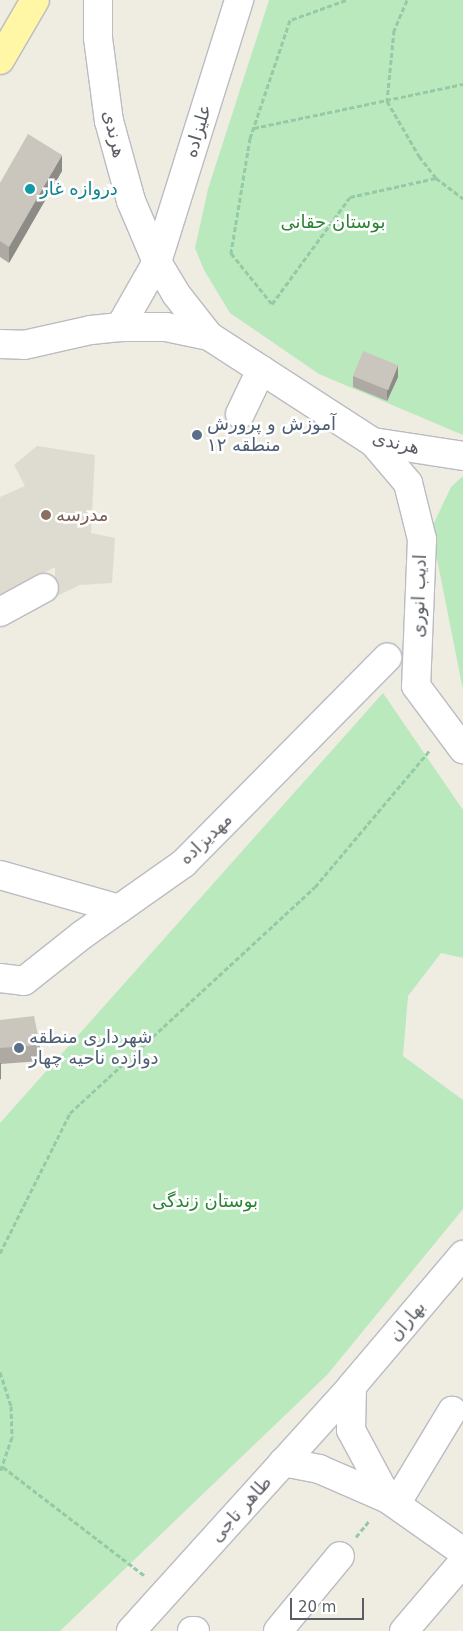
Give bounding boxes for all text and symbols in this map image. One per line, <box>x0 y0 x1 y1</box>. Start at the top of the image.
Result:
street label: علیزاده <box>180 102 216 160</box>
street label: هرندی <box>98 108 130 160</box>
place label: دروازه غار <box>40 178 118 200</box>
marker: دروازه غار <box>24 183 36 195</box>
park label: بوستان حقانی <box>281 211 385 233</box>
place label: آموزش و پرورش منطقه ۱۲ <box>207 414 336 456</box>
street label: هرندی <box>370 427 422 459</box>
marker: آموزش و پرورش منطقه ۱۲ <box>191 429 203 441</box>
place label: مدرسه <box>56 504 109 526</box>
marker: مدرسه <box>40 509 52 521</box>
street label: ادیب انوری <box>407 554 431 638</box>
street label: مهدیزاده <box>175 809 237 869</box>
place label: شهرداری منطقه دوازده ناحیه چهار <box>29 1027 159 1070</box>
marker: شهرداری منطقه دوازده ناحیه چهار <box>13 1042 25 1054</box>
park label: بوستان زندگی <box>152 1190 258 1212</box>
street label: بهاران <box>384 1297 430 1345</box>
street label: طاهر تاجی <box>206 1471 276 1547</box>
scale bar <box>293 1588 367 1620</box>
text: 20 m <box>298 1598 336 1616</box>

